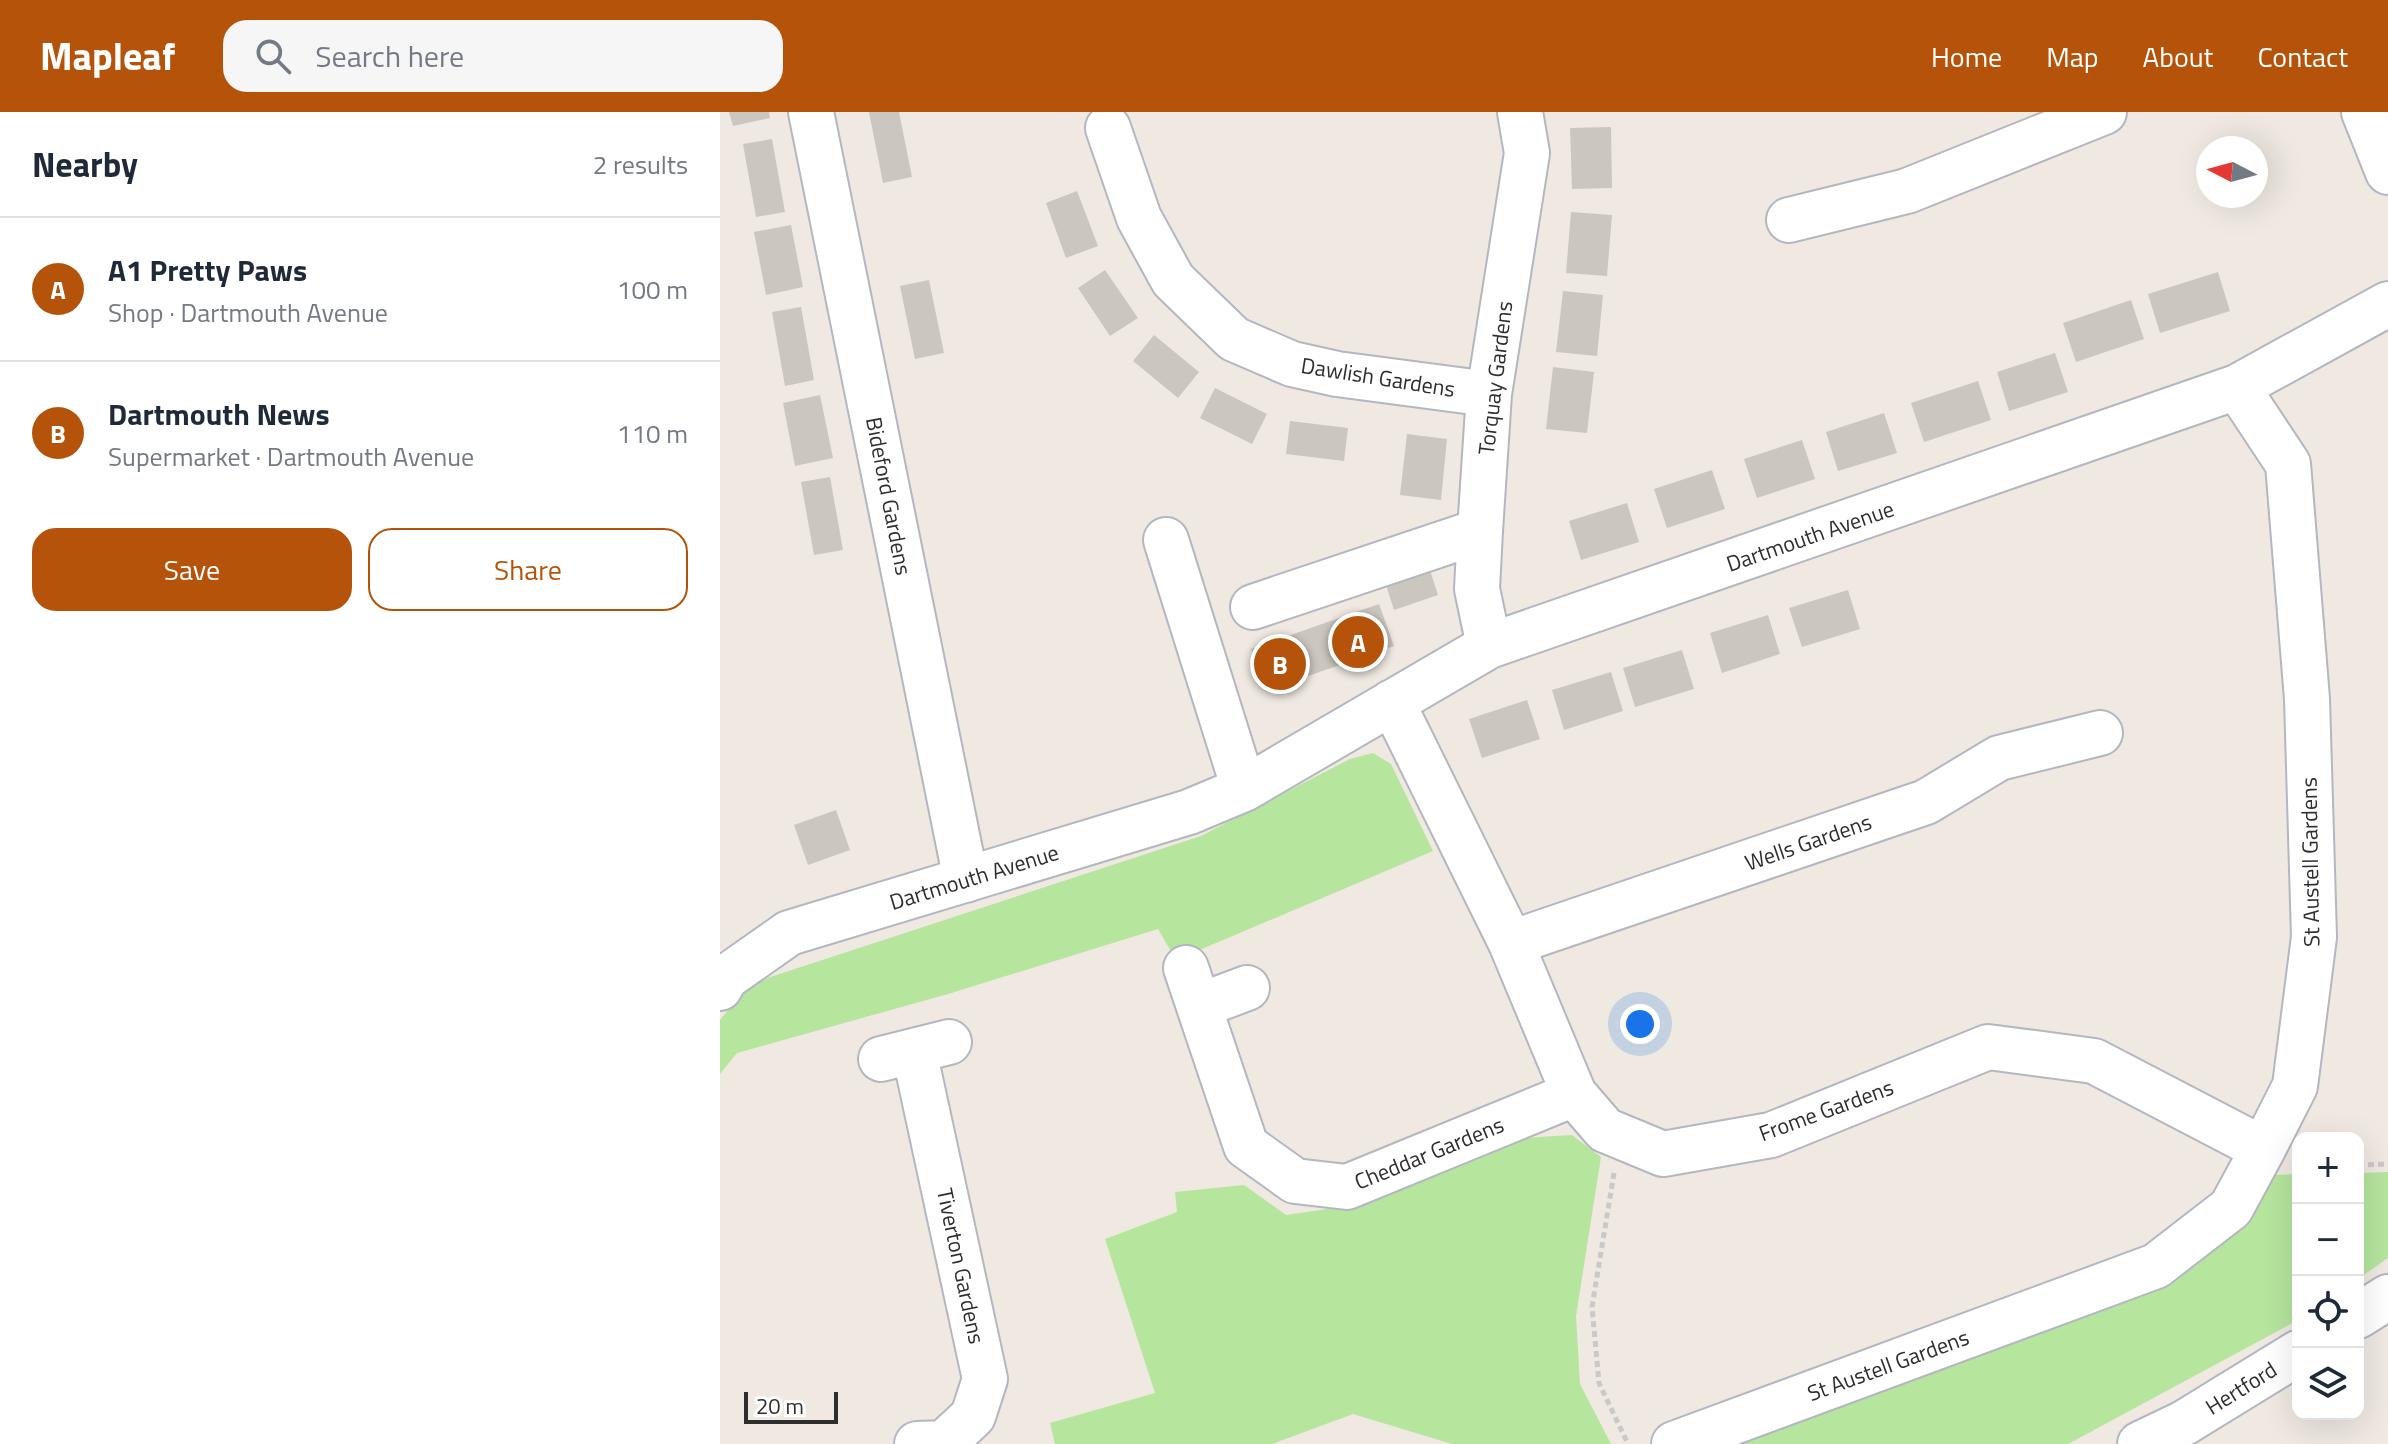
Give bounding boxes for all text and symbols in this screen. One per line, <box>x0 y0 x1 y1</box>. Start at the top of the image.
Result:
search box <box>223 20 783 92</box>
text: Mapleaf <box>40 27 175 85</box>
text: Search here <box>315 33 464 79</box>
icon: search <box>251 34 295 78</box>
text: Home <box>1931 35 2002 78</box>
text: Map <box>2046 35 2099 78</box>
text: About <box>2143 35 2213 78</box>
text: Contact <box>2257 35 2348 78</box>
north arrow <box>2196 136 2268 208</box>
text: Nearby <box>32 138 138 190</box>
text: 2 results <box>593 145 688 184</box>
text: A1 Pretty Paws <box>108 247 307 293</box>
text: A <box>50 270 66 309</box>
text: 100 m <box>617 270 688 309</box>
text: Shop · Dartmouth Avenue <box>108 293 388 332</box>
street label: Torquay Gardens <box>1469 299 1521 457</box>
street label: Dawlish Gardens <box>1299 348 1457 406</box>
text: Dartmouth News <box>108 391 330 437</box>
text: B <box>50 414 66 453</box>
text: 110 m <box>617 414 688 453</box>
street label: Bideford Gardens <box>857 414 921 578</box>
text: Supermarket · Dartmouth Avenue <box>108 437 474 476</box>
street label: Dartmouth Avenue <box>1722 491 1898 581</box>
button: Save <box>32 528 352 611</box>
button: Share <box>368 528 688 611</box>
pin: A <box>1332 612 1384 672</box>
pin: B <box>1254 634 1306 694</box>
street label: St Austell Gardens <box>2292 777 2328 947</box>
street label: Wells Gardens <box>1740 804 1876 880</box>
street label: Dartmouth Avenue <box>885 835 1063 919</box>
your location <box>1620 1004 1660 1044</box>
street label: Frome Gardens <box>1754 1070 1898 1150</box>
street label: Cheddar Gardens <box>1349 1108 1509 1198</box>
map controls <box>2292 1132 2364 1420</box>
button: + <box>2292 1132 2364 1204</box>
street label: Tiverton Gardens <box>928 1185 994 1347</box>
button: − <box>2292 1204 2364 1276</box>
button: locate <box>2292 1276 2364 1348</box>
street label: St Austell Gardens <box>1802 1320 1974 1410</box>
button: layers <box>2292 1348 2364 1420</box>
street label: Hertford <box>2199 1353 2283 1423</box>
scale bar <box>744 1388 838 1424</box>
text: 20 m <box>756 1389 804 1423</box>

